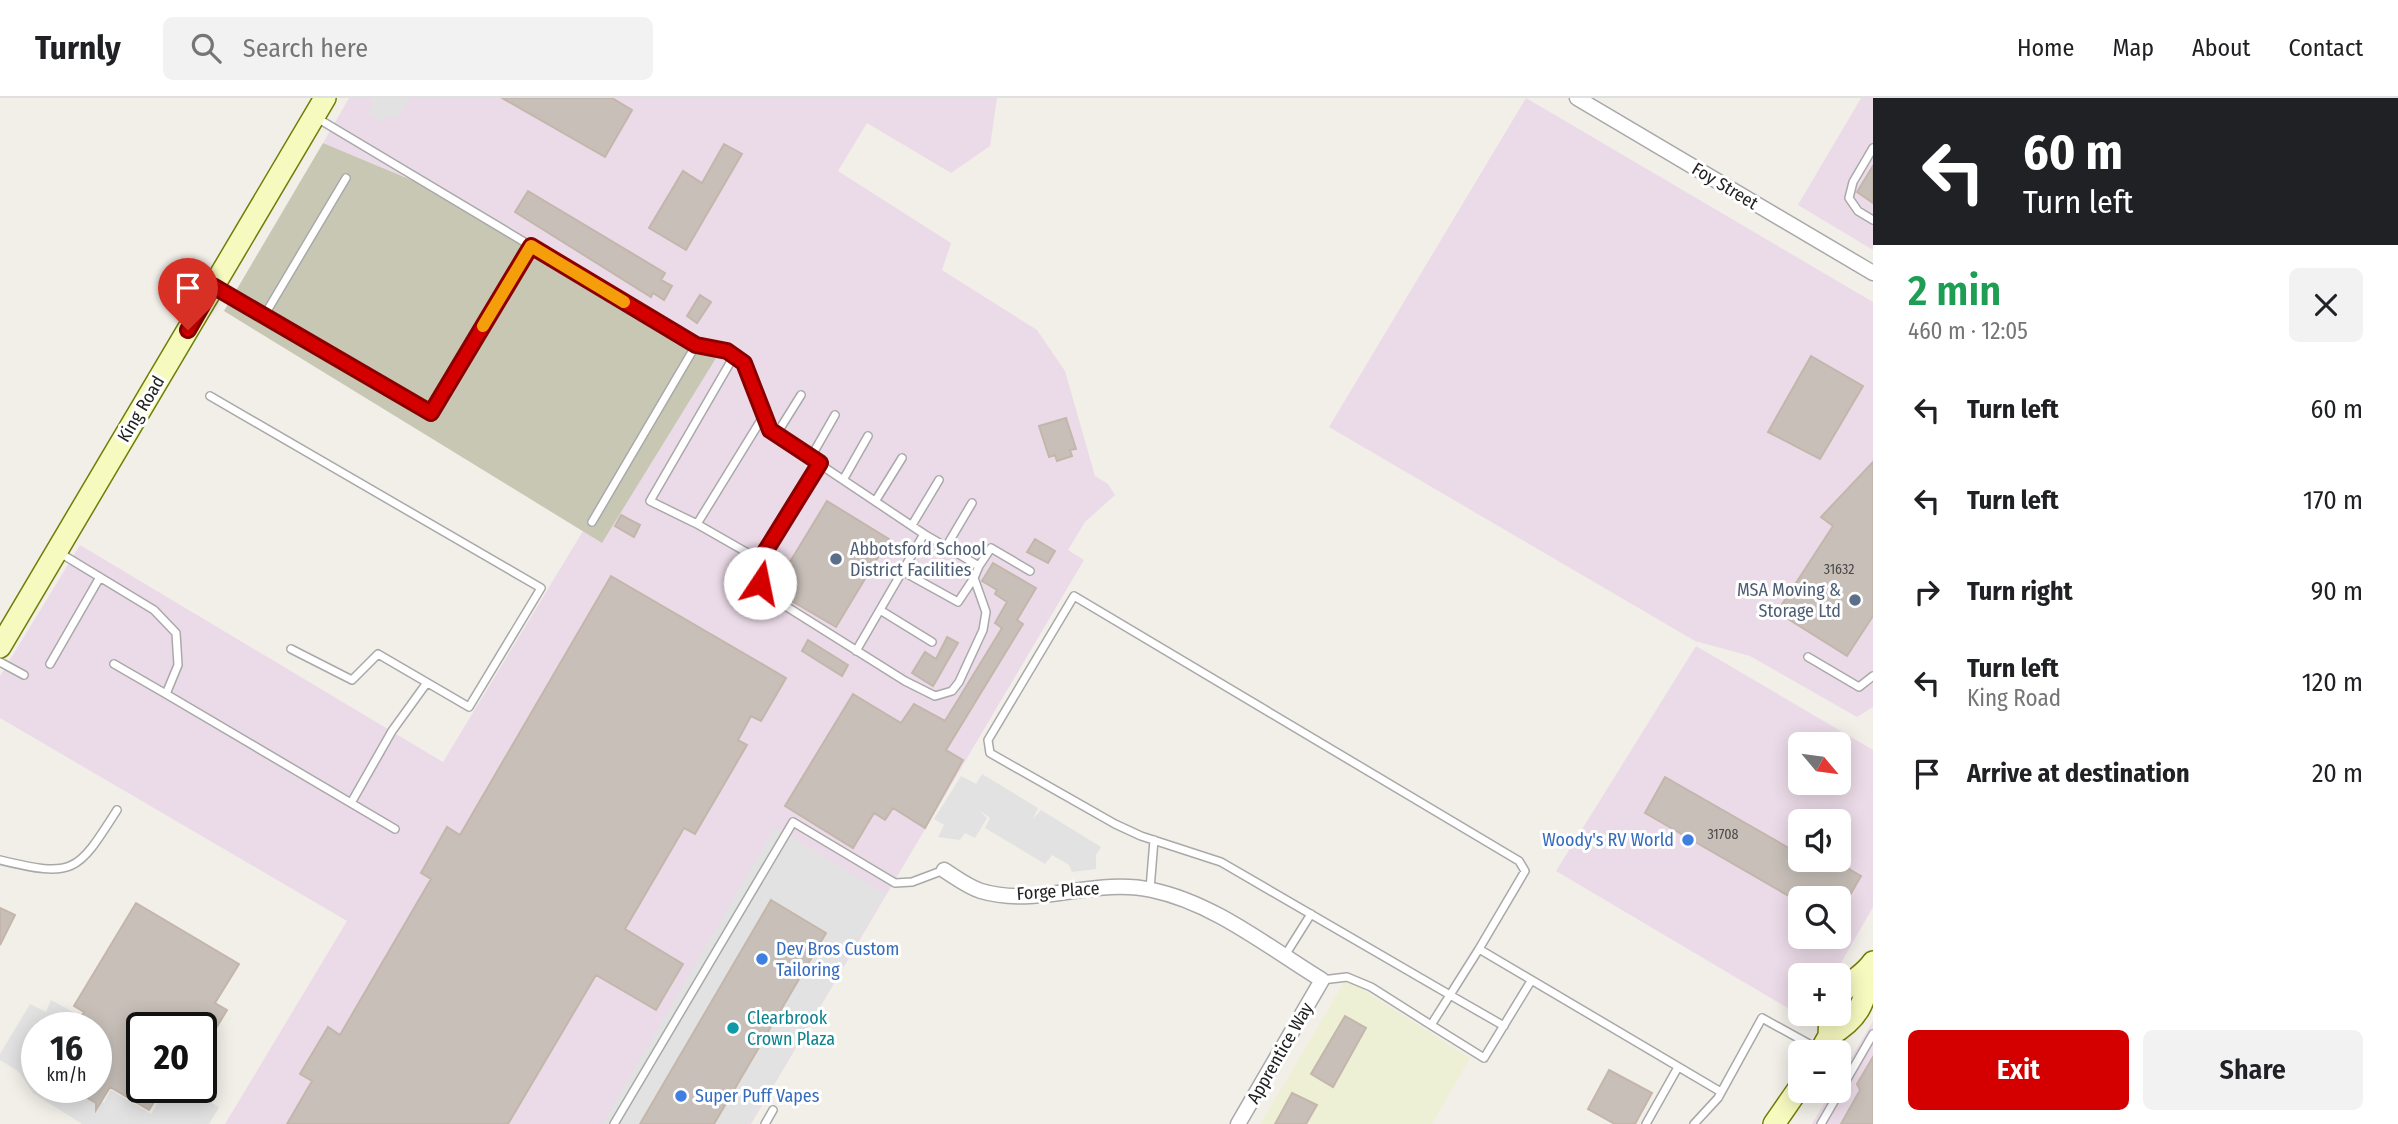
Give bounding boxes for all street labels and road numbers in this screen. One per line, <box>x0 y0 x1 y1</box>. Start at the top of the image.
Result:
street label: Foy Street <box>1688 158 1762 214</box>
street label: King Road <box>113 372 169 446</box>
street label: Forge Place <box>1016 877 1100 905</box>
street label: Apprentice Way <box>1242 998 1318 1108</box>

